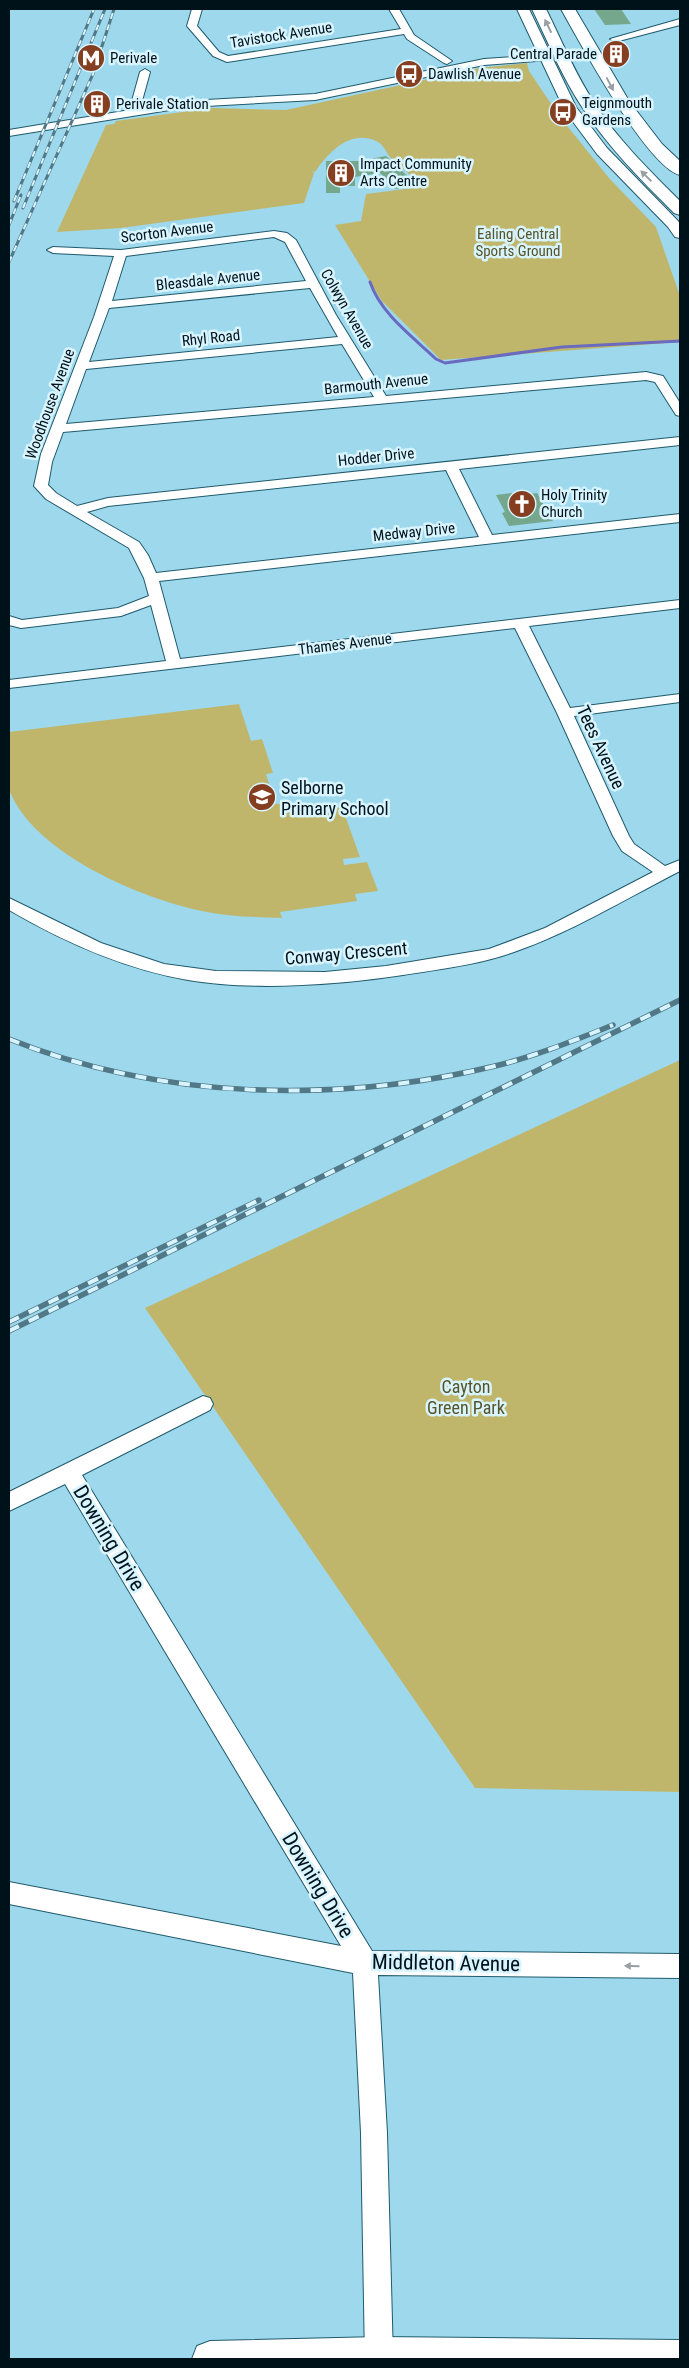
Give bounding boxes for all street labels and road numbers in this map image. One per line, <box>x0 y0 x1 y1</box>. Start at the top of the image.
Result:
street label: Tavistock Avenue <box>229 18 333 52</box>
street label: Scorton Avenue <box>120 217 214 247</box>
street label: Bleasdale Avenue <box>155 266 261 294</box>
street label: Colwyn Avenue <box>317 266 377 352</box>
street label: Rhyl Road <box>181 326 241 350</box>
street label: Woodhouse Avenue <box>22 346 78 462</box>
street label: Barmouth Avenue <box>323 370 429 398</box>
street label: Hodder Drive <box>337 444 415 470</box>
street label: Medway Drive <box>372 519 456 545</box>
street label: Thames Avenue <box>297 629 393 659</box>
street label: Tees Avenue <box>573 702 629 792</box>
street label: Conway Crescent <box>284 937 408 969</box>
street label: Downing Drive <box>68 1481 150 1595</box>
street label: Downing Drive <box>277 1828 359 1942</box>
street label: Middleton Avenue <box>372 1950 520 1976</box>

